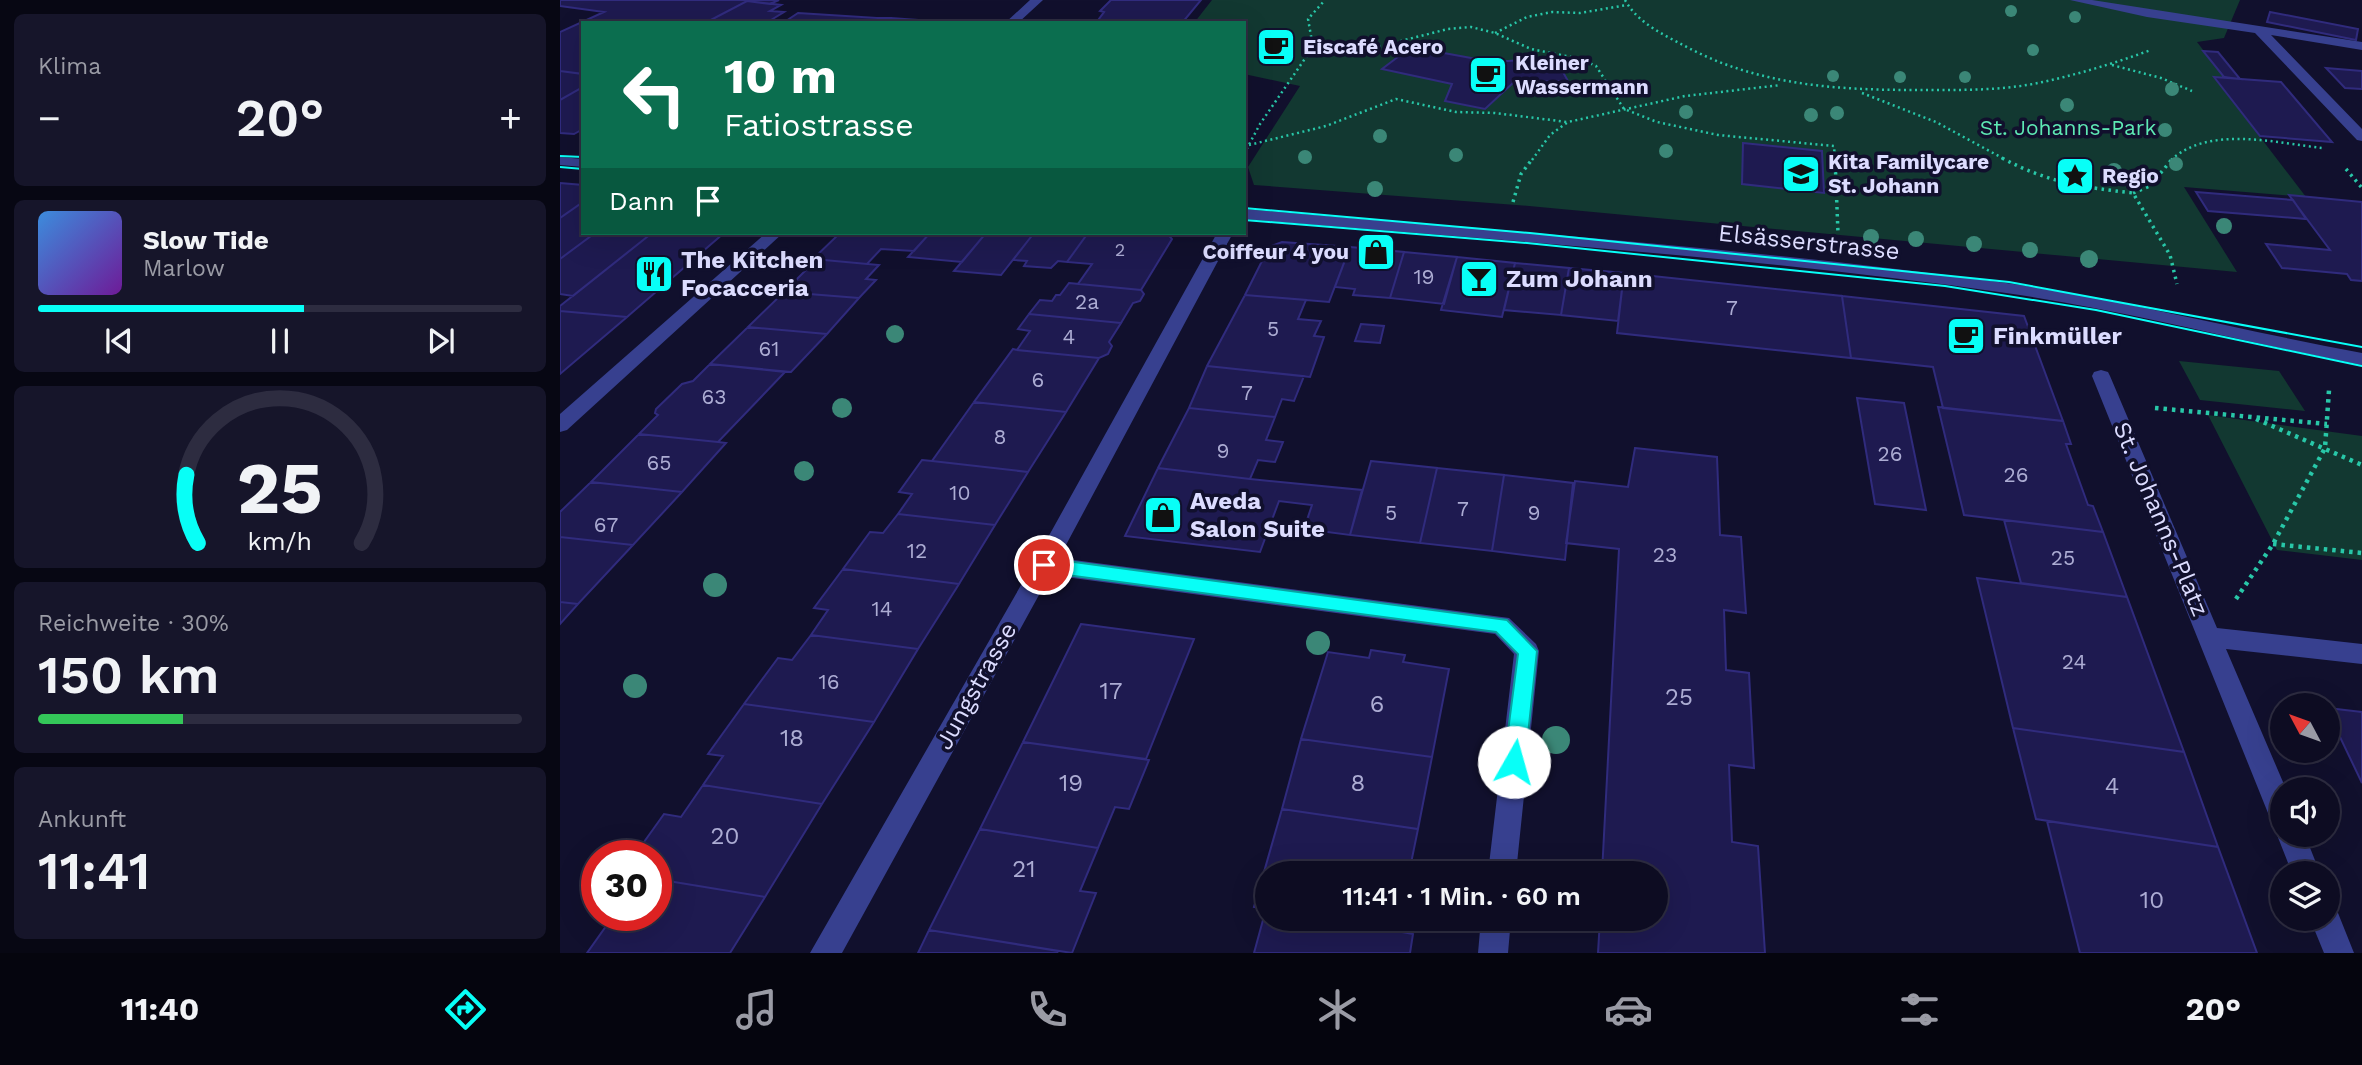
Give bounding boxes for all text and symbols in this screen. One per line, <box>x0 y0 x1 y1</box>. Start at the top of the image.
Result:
cafe icon: Eiscafé Acero <box>1255 26 1297 68</box>
place label: Eiscafé Acero <box>1303 34 1443 59</box>
text: 10 m <box>724 47 837 105</box>
icon: left <box>609 49 700 140</box>
place label: Kleiner Wassermann <box>1515 50 1649 99</box>
text: Klima <box>38 53 101 80</box>
cafe icon: Kleiner Wassermann <box>1467 54 1509 96</box>
text: 20° <box>236 88 324 149</box>
text: − <box>38 96 61 140</box>
text: + <box>499 96 522 140</box>
text: Fatiostrasse <box>724 106 914 144</box>
park label: St. Johanns-Park <box>1980 115 2156 140</box>
place label: Kita Familycare St. Johann <box>1828 149 1989 198</box>
school or university icon: Kita Familycare St. Johann <box>1780 153 1822 195</box>
place icon: Regio <box>2054 155 2096 197</box>
place label: Regio <box>2102 163 2159 188</box>
icon: arrive <box>689 182 727 220</box>
text: Dann <box>609 186 675 216</box>
street label: Elsässerstrasse <box>1717 219 1901 265</box>
text: Slow Tide <box>143 225 269 255</box>
shop icon: Coiffeur 4 you <box>1355 231 1397 273</box>
house number: 2 <box>1115 239 1125 260</box>
place label: Coiffeur 4 you <box>1203 239 1349 264</box>
place label: The Kitchen Focacceria <box>681 246 824 302</box>
restaurant icon: The Kitchen Focacceria <box>633 253 675 295</box>
text: Marlow <box>143 255 225 282</box>
bar icon: Zum Johann <box>1458 258 1500 300</box>
house number: 19 <box>1413 264 1435 289</box>
place label: Zum Johann <box>1506 265 1653 293</box>
house number: 2a <box>1075 289 1099 314</box>
house number: 7 <box>1726 295 1738 320</box>
cafe icon: Finkmüller <box>1945 315 1987 357</box>
house number: 5 <box>1267 316 1279 341</box>
icon: previous <box>100 322 138 360</box>
icon: pause <box>261 322 299 360</box>
icon: next <box>422 322 460 360</box>
place label: Finkmüller <box>1993 322 2123 350</box>
house number: 4 <box>1063 324 1075 349</box>
house number: 61 <box>759 336 779 361</box>
house number: 6 <box>1032 367 1044 392</box>
house number: 7 <box>1241 380 1253 405</box>
house number: 63 <box>701 384 727 409</box>
street label: St. Johanns-Platz <box>2107 418 2215 620</box>
house number: 8 <box>994 424 1006 449</box>
house number: 9 <box>1217 438 1229 463</box>
house number: 26 <box>1877 441 1903 466</box>
text: 25 <box>237 445 323 531</box>
house number: 65 <box>647 450 672 475</box>
house number: 26 <box>2003 462 2029 487</box>
house number: 10 <box>949 480 971 505</box>
place label: Aveda Salon Suite <box>1190 487 1325 543</box>
shop icon: Aveda Salon Suite <box>1142 494 1184 536</box>
house number: 7 <box>1457 496 1469 521</box>
house number: 5 <box>1385 500 1397 525</box>
house number: 9 <box>1528 500 1540 525</box>
house number: 67 <box>594 512 618 537</box>
text: km/h <box>248 526 312 555</box>
pin <box>1014 535 1074 595</box>
house number: 12 <box>907 538 927 563</box>
house number: 23 <box>1653 542 1677 567</box>
house number: 25 <box>2051 545 2075 570</box>
icon: arrive <box>1025 546 1063 584</box>
house number: 14 <box>871 596 893 621</box>
text: Reichweite · 30% <box>38 610 229 637</box>
street label: Jungstrasse <box>930 618 1022 754</box>
text: 150 km <box>38 645 219 706</box>
house number: 24 <box>2062 649 2086 674</box>
house number: 16 <box>819 669 839 694</box>
house number: 17 <box>1100 677 1122 705</box>
house number: 25 <box>1665 683 1693 711</box>
house number: 6 <box>1370 690 1384 718</box>
north arrow <box>2270 693 2340 763</box>
map controls <box>2270 693 2340 931</box>
house number: 18 <box>780 724 804 752</box>
position arrow <box>1477 725 1551 799</box>
house number: 19 <box>1059 769 1083 797</box>
house number: 8 <box>1351 769 1365 797</box>
house number: 4 <box>2105 772 2119 800</box>
button: sound <box>2270 777 2340 847</box>
text: Ankunft <box>38 806 126 833</box>
house number: 20 <box>711 822 739 850</box>
speed limit sign: 30 <box>581 840 672 931</box>
text: 11:41 <box>38 841 150 902</box>
house number: 21 <box>1012 855 1036 883</box>
button: layers <box>2270 861 2340 931</box>
text: 11:41 · 1 Min. · 60 m <box>1342 881 1581 911</box>
house number: 10 <box>2140 886 2164 914</box>
icon: directions <box>441 985 490 1034</box>
icon: music <box>732 985 781 1034</box>
icon: phone <box>1023 985 1072 1034</box>
icon: climate <box>1313 985 1362 1034</box>
icon: car <box>1604 985 1653 1034</box>
icon: filters <box>1895 985 1944 1034</box>
text: 11:40 <box>121 990 199 1028</box>
text: 20° <box>2186 990 2241 1028</box>

